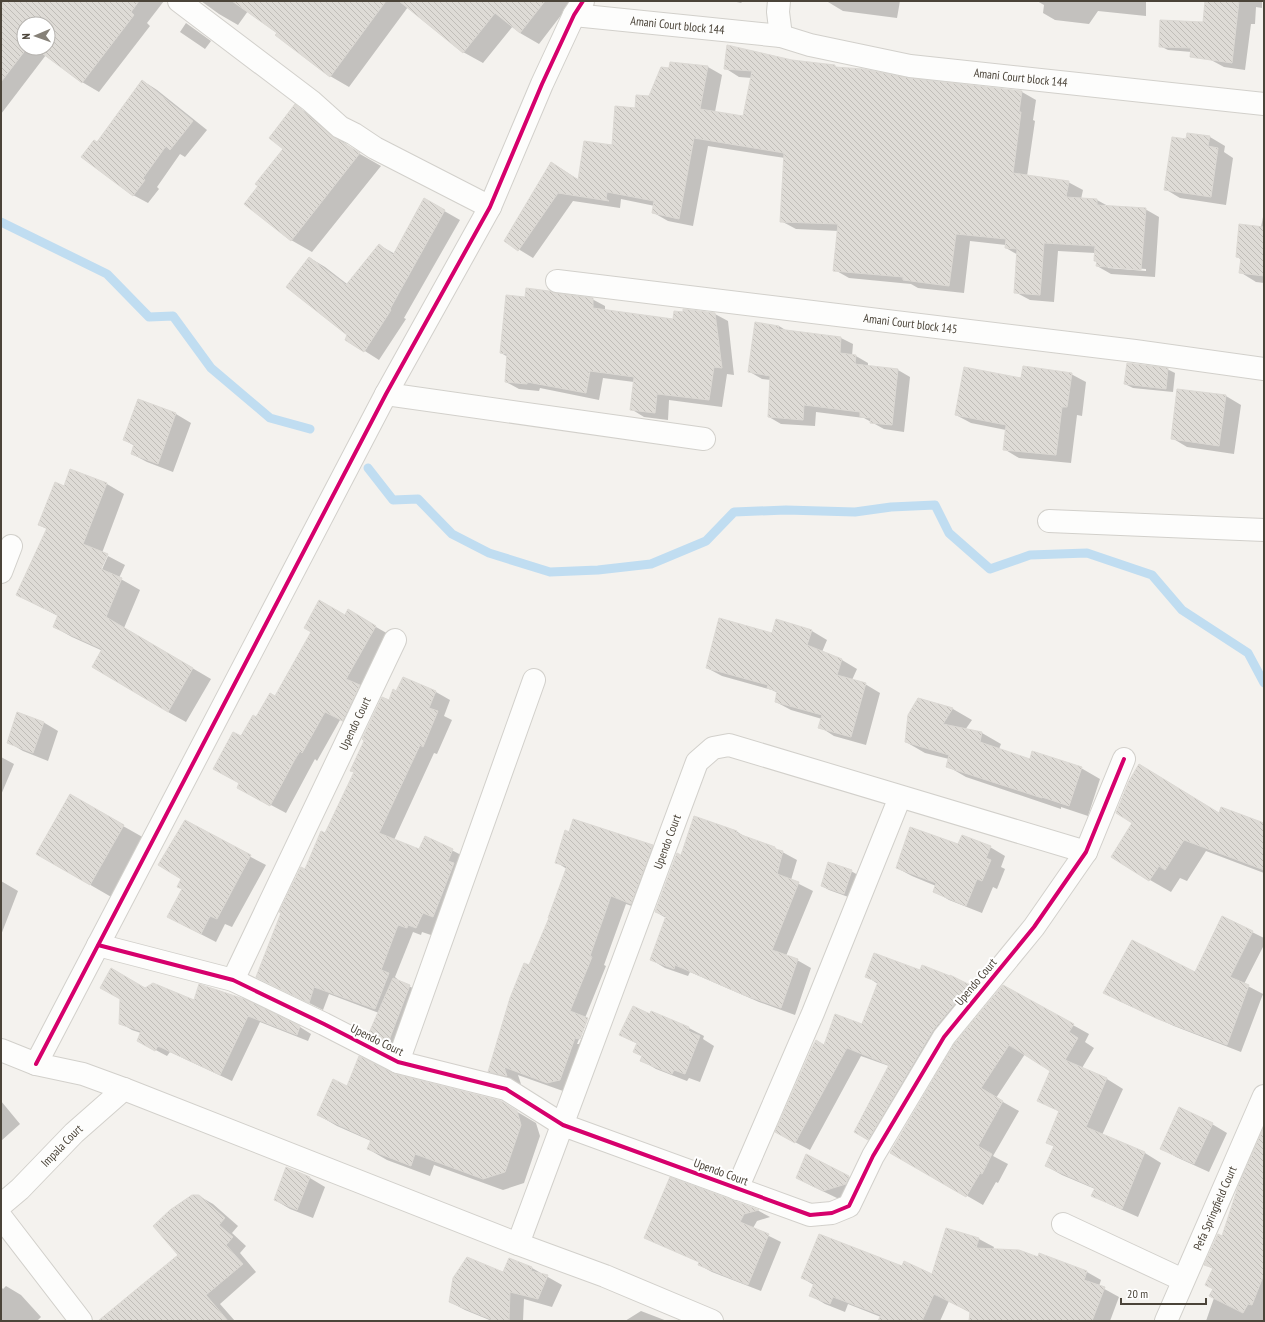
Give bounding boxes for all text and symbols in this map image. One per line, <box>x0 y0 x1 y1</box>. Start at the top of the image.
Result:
street label: Amani Court block 144 <box>630 13 726 37</box>
north arrow <box>16 16 56 56</box>
text: N <box>19 33 33 40</box>
street label: Amani Court block 144 <box>973 65 1069 90</box>
street label: Amani Court block 145 <box>863 310 958 336</box>
street label: Upendo Court <box>336 694 374 752</box>
street label: Upendo Court <box>650 812 684 871</box>
street label: Upendo Court <box>952 954 1000 1008</box>
street label: Upendo Court <box>348 1020 407 1059</box>
street label: Impala Court <box>38 1121 86 1170</box>
street label: Upendo Court <box>692 1155 751 1189</box>
street label: Pefa Springfield Court <box>1190 1163 1240 1253</box>
scale bar <box>1121 1280 1206 1306</box>
text: 20 m <box>1127 1286 1148 1301</box>

